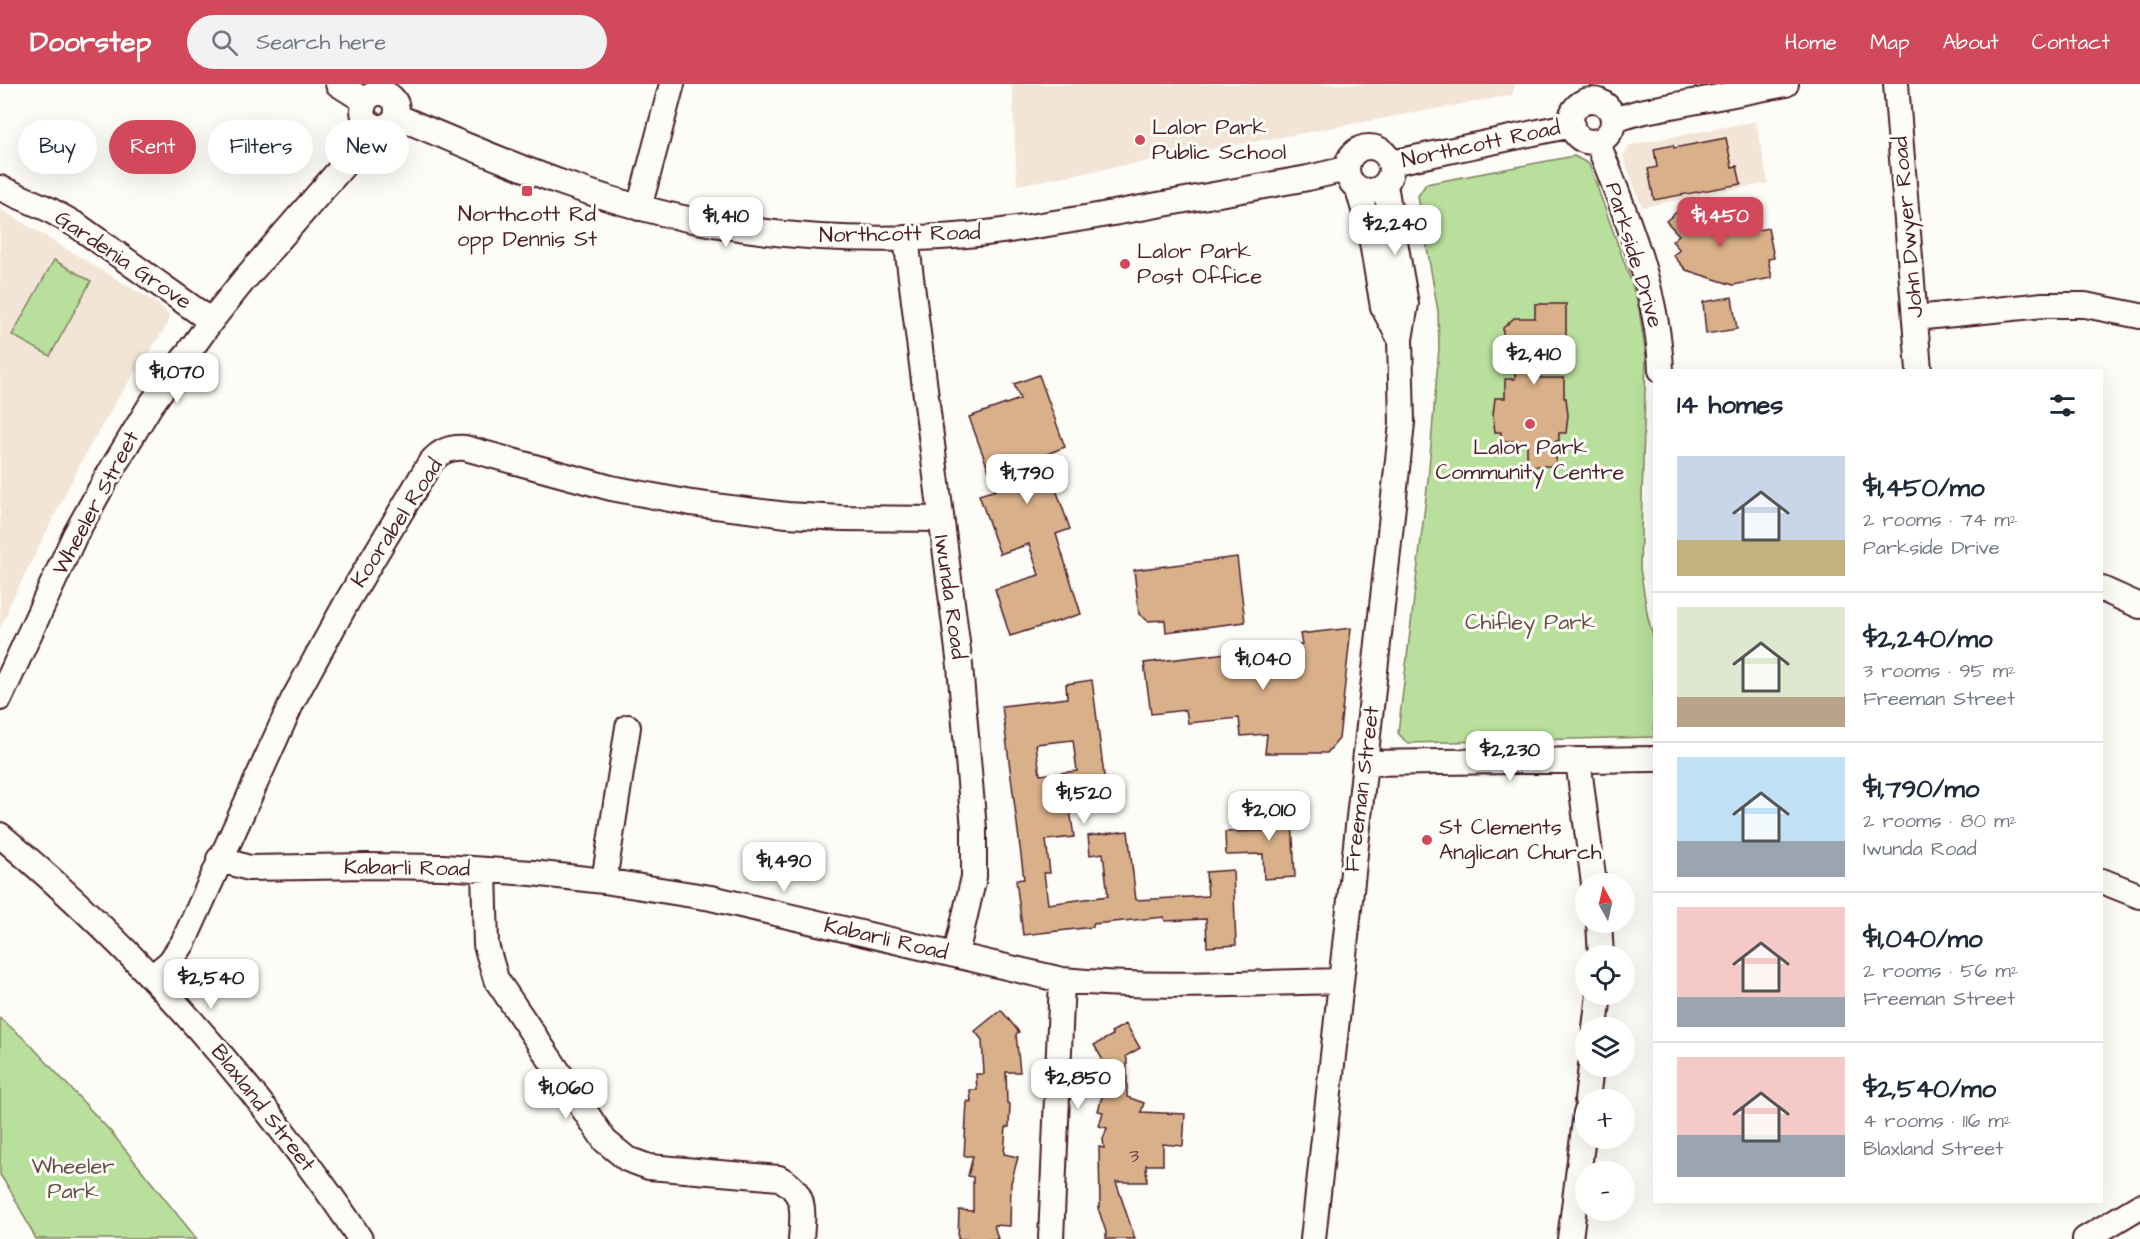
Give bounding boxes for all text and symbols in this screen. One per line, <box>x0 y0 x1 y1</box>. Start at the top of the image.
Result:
search box <box>187 15 607 69</box>
text: Doorstep <box>30 23 151 62</box>
icon: search <box>208 26 241 59</box>
text: Search here <box>256 27 386 58</box>
text: Home <box>1785 28 1837 57</box>
text: Map <box>1870 28 1910 57</box>
text: About <box>1943 28 1999 57</box>
text: Contact <box>2032 28 2110 57</box>
place label: Lalor Park Public School <box>1152 112 1286 168</box>
street label: Northcott Road <box>1399 112 1563 176</box>
chip: Buy <box>18 120 97 174</box>
chip: Rent <box>109 120 196 174</box>
chip: Filters <box>208 120 313 174</box>
chip: New <box>325 120 409 174</box>
marker: Lalor Park Public School <box>1133 133 1147 147</box>
street label: John Dwyer Road <box>1885 135 1932 319</box>
street label: Parkside Drive <box>1597 179 1671 331</box>
marker: Northcott Rd opp Dennis St <box>520 184 534 198</box>
pin: $1,410 <box>677 197 775 248</box>
pin: $1,450 <box>1671 197 1769 248</box>
place label: Northcott Rd opp Dennis St <box>457 199 597 255</box>
text: $1,410 <box>703 202 749 230</box>
text: $1,450 <box>1691 202 1749 230</box>
street label: Gardenia Grove <box>48 203 198 317</box>
pin: $2,240 <box>1346 205 1444 256</box>
text: $2,240 <box>1363 210 1427 238</box>
street label: Northcott Road <box>819 217 981 251</box>
place label: Lalor Park Post Office <box>1137 236 1262 292</box>
marker: Lalor Park Post Office <box>1118 257 1132 271</box>
pin: $2,410 <box>1485 335 1583 386</box>
text: $2,410 <box>1507 340 1561 368</box>
pin: $1,070 <box>128 353 226 404</box>
text: $1,070 <box>150 358 204 386</box>
text: 14 homes <box>1677 387 1783 423</box>
icon: filters <box>2046 389 2079 422</box>
marker: Lalor Park Community Centre <box>1523 417 1537 431</box>
street label: Wheeler Street <box>45 425 147 581</box>
place label: Lalor Park Community Centre <box>1436 432 1625 489</box>
street label: Koorabel Road <box>344 452 450 594</box>
pin: $1,790 <box>978 454 1076 505</box>
text: $1,790 <box>1000 459 1054 487</box>
text: $1,450/mo <box>1863 470 1985 506</box>
icon: home <box>1725 480 1797 552</box>
text: 2 rooms · 74 m² <box>1863 506 2017 534</box>
street label: Iwunda Road <box>926 533 974 661</box>
text: Parkside Drive <box>1863 534 2000 562</box>
park label: Chifley Park <box>1465 607 1595 639</box>
text: $2,240/mo <box>1863 621 1993 657</box>
icon: home <box>1725 631 1797 703</box>
pin: $1,040 <box>1214 640 1312 691</box>
text: $1,040 <box>1235 645 1291 673</box>
text: 3 rooms · 95 m² <box>1863 657 2016 685</box>
text: Freeman Street <box>1863 685 2015 713</box>
street label: Freeman Street <box>1336 704 1388 874</box>
pin: $2,230 <box>1461 731 1559 782</box>
text: $2,230 <box>1480 736 1540 764</box>
text: $1,790/mo <box>1863 771 1979 807</box>
pin: $1,520 <box>1035 774 1133 825</box>
text: $1,520 <box>1056 779 1112 807</box>
icon: home <box>1725 781 1797 853</box>
pin: $2,010 <box>1220 791 1318 842</box>
text: $2,010 <box>1242 796 1296 824</box>
text: 2 rooms · 80 m² <box>1863 807 2017 835</box>
place label: St Clements Anglican Church <box>1439 812 1602 869</box>
marker: St Clements Anglican Church <box>1420 833 1434 847</box>
text: Iwunda Road <box>1863 835 1977 863</box>
pin: $1,490 <box>735 842 833 893</box>
text: $1,490 <box>757 847 811 875</box>
street label: Kabarli Road <box>344 851 470 885</box>
north arrow <box>1575 873 1635 933</box>
map controls <box>1575 873 1635 1221</box>
street label: Kabarli Road <box>821 910 951 968</box>
text: $1,040/mo <box>1863 921 1983 957</box>
icon: home <box>1725 931 1797 1003</box>
button: locate <box>1575 945 1635 1005</box>
text: 2 rooms · 56 m² <box>1863 957 2018 985</box>
pin: $2,540 <box>162 959 260 1010</box>
text: $2,540 <box>178 964 244 992</box>
text: Freeman Street <box>1863 985 2015 1013</box>
button: layers <box>1575 1017 1635 1077</box>
street label: Blaxland Street <box>203 1038 323 1178</box>
pin: $2,850 <box>1029 1059 1127 1110</box>
text: $2,850 <box>1045 1064 1111 1092</box>
pin: $1,060 <box>517 1069 615 1120</box>
text: $2,540/mo <box>1863 1071 1996 1107</box>
text: $1,060 <box>538 1074 594 1102</box>
icon: home <box>1725 1081 1797 1153</box>
button: + <box>1575 1089 1635 1149</box>
text: 4 rooms · 116 m² <box>1863 1107 2011 1135</box>
text: Blaxland Street <box>1863 1135 2003 1163</box>
house number: 3 <box>1129 1142 1139 1170</box>
park label: Wheeler Park <box>32 1151 114 1207</box>
button: − <box>1575 1161 1635 1221</box>

